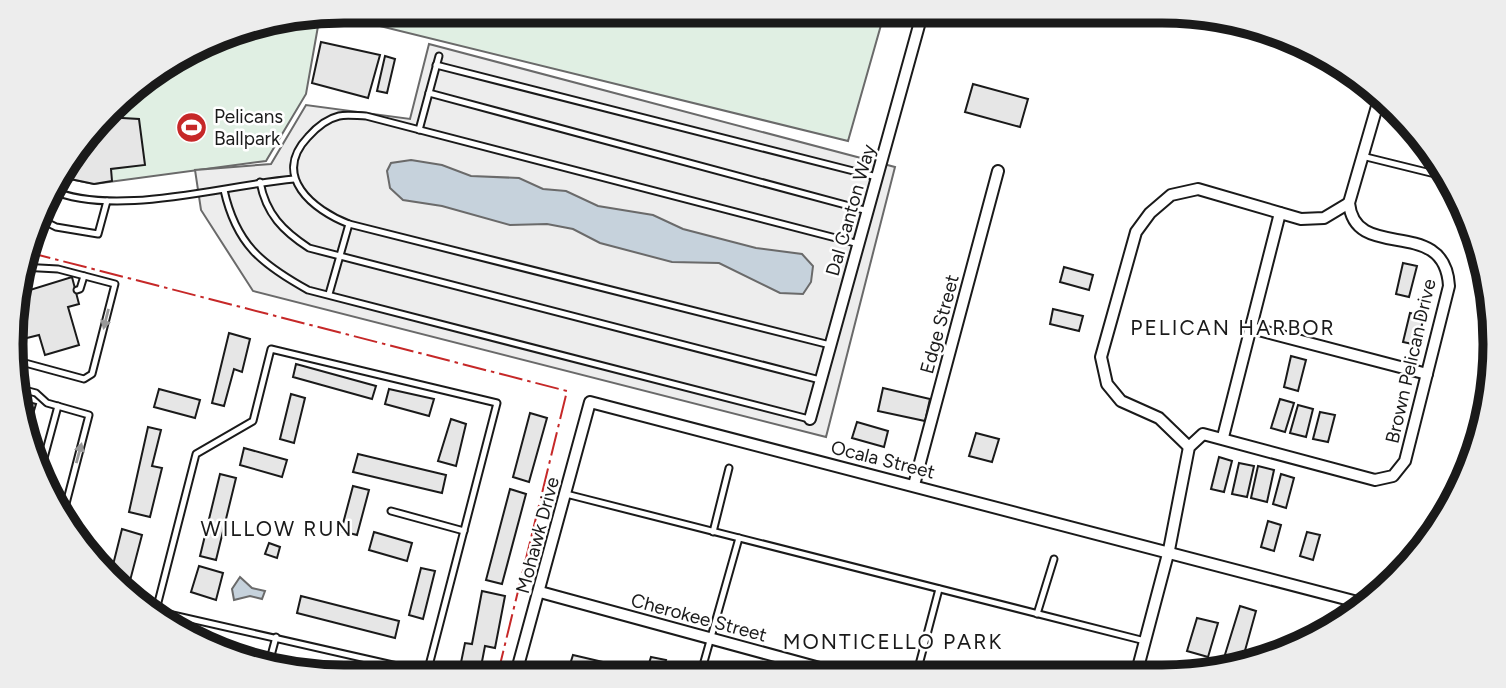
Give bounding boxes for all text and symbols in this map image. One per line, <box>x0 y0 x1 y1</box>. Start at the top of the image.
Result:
place label: Pelicans Ballpark <box>214 105 283 150</box>
sports icon: Pelicans Ballpark <box>174 110 208 144</box>
street label: Dal Canton Way <box>821 142 880 279</box>
street label: Edge Street <box>915 272 964 376</box>
street label: Brown Pelican Drive <box>1380 277 1441 446</box>
one-way arrow <box>100 308 111 330</box>
district label: PELICAN HARBOR <box>1130 315 1336 340</box>
street label: Ocala Street <box>828 435 937 484</box>
one-way arrow <box>74 442 85 464</box>
street label: Mohawk Drive <box>511 474 564 596</box>
district label: WILLOW RUN <box>200 516 354 541</box>
street label: Cherokee Street <box>628 588 769 647</box>
district label: MONTICELLO PARK <box>783 629 1003 654</box>

